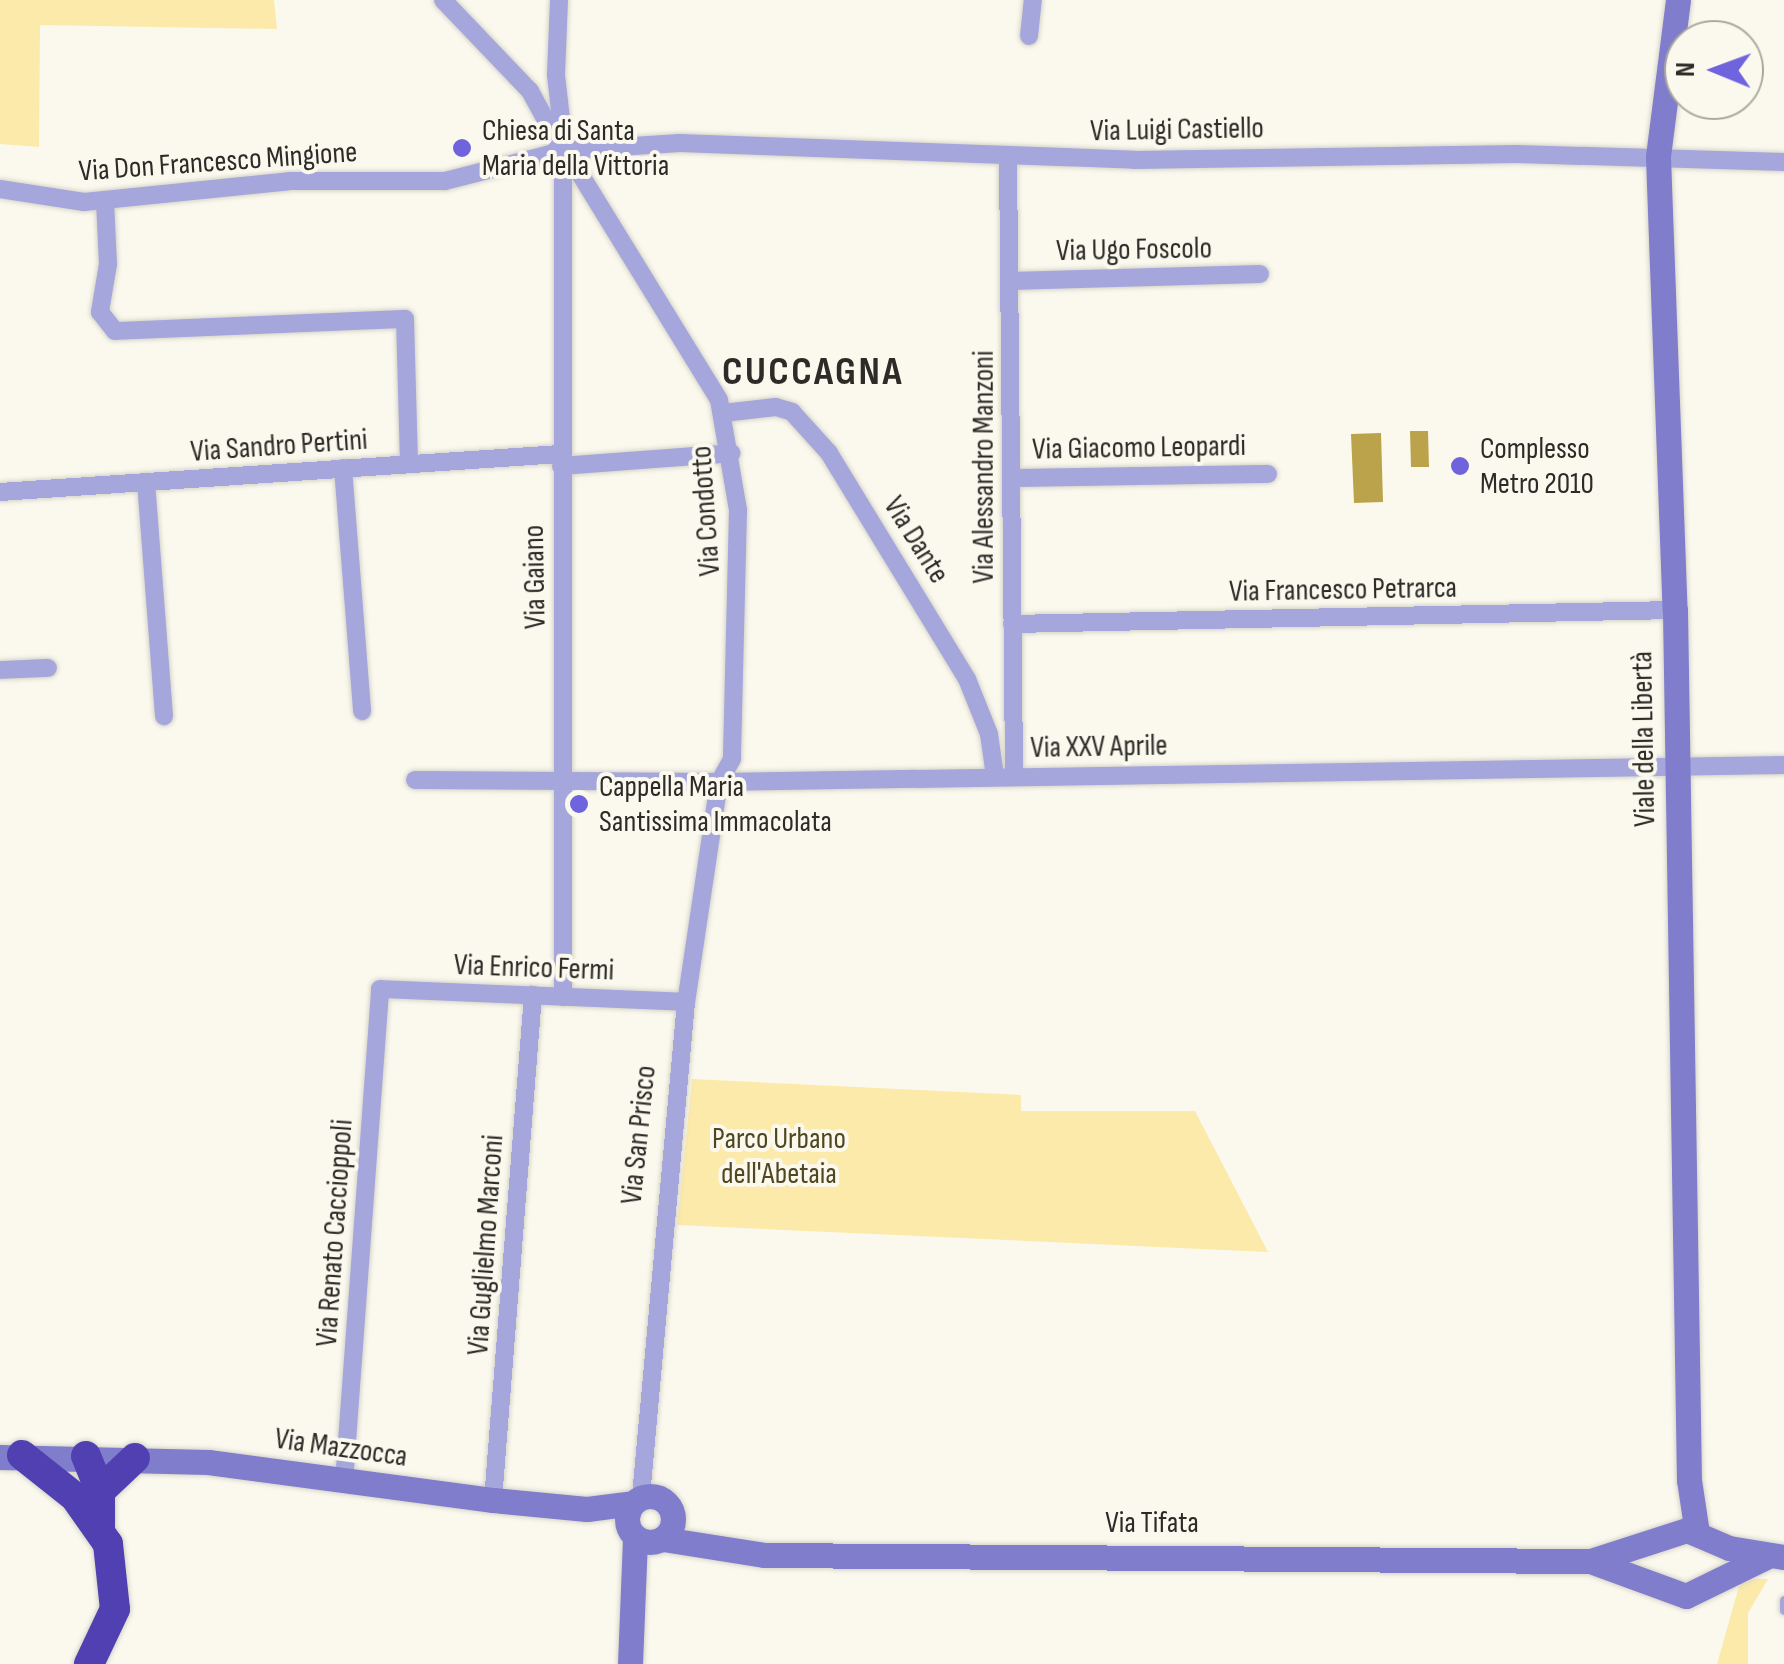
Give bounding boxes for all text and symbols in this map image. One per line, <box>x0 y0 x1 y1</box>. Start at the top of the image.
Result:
north arrow <box>1664 20 1764 120</box>
text: N <box>1669 62 1702 77</box>
street label: Via Luigi Castiello <box>1090 110 1264 150</box>
place label: Chiesa di Santa Maria della Vittoria <box>482 113 669 184</box>
street label: Via Don Francesco Mingione <box>78 134 358 190</box>
marker: Chiesa di Santa Maria della Vittoria <box>451 137 473 159</box>
street label: Via Ugo Foscolo <box>1056 231 1212 269</box>
district label: CUCCAGNA <box>722 348 904 396</box>
street label: Via Alessandro Manzoni <box>966 350 1002 584</box>
street label: Via Sandro Pertini <box>189 422 369 470</box>
street label: Via Giacomo Leopardi <box>1032 428 1246 468</box>
place label: Complesso Metro 2010 <box>1480 431 1594 502</box>
street label: Via Condotto <box>683 445 729 577</box>
marker: Complesso Metro 2010 <box>1449 455 1471 477</box>
street label: Via Dante <box>875 490 957 590</box>
street label: Via Gaiano <box>516 525 554 629</box>
street label: Via Francesco Petrarca <box>1229 570 1457 610</box>
street label: Viale della Libertà <box>1624 651 1664 827</box>
street label: Via XXV Aprile <box>1030 728 1168 766</box>
place label: Cappella Maria Santissima Immacolata <box>599 769 832 840</box>
marker: Cappella Maria Santissima Immacolata <box>568 793 590 815</box>
street label: Via Enrico Fermi <box>453 947 615 989</box>
street label: Via San Prisco <box>614 1064 664 1206</box>
street label: Via Renato Caccioppoli <box>309 1118 361 1348</box>
park label: Parco Urbano dell'Abetaia <box>712 1121 846 1192</box>
street label: Via Guglielmo Marconi <box>460 1133 512 1357</box>
street label: Via Mazzocca <box>272 1421 410 1475</box>
street label: Via Tifata <box>1105 1505 1199 1541</box>

